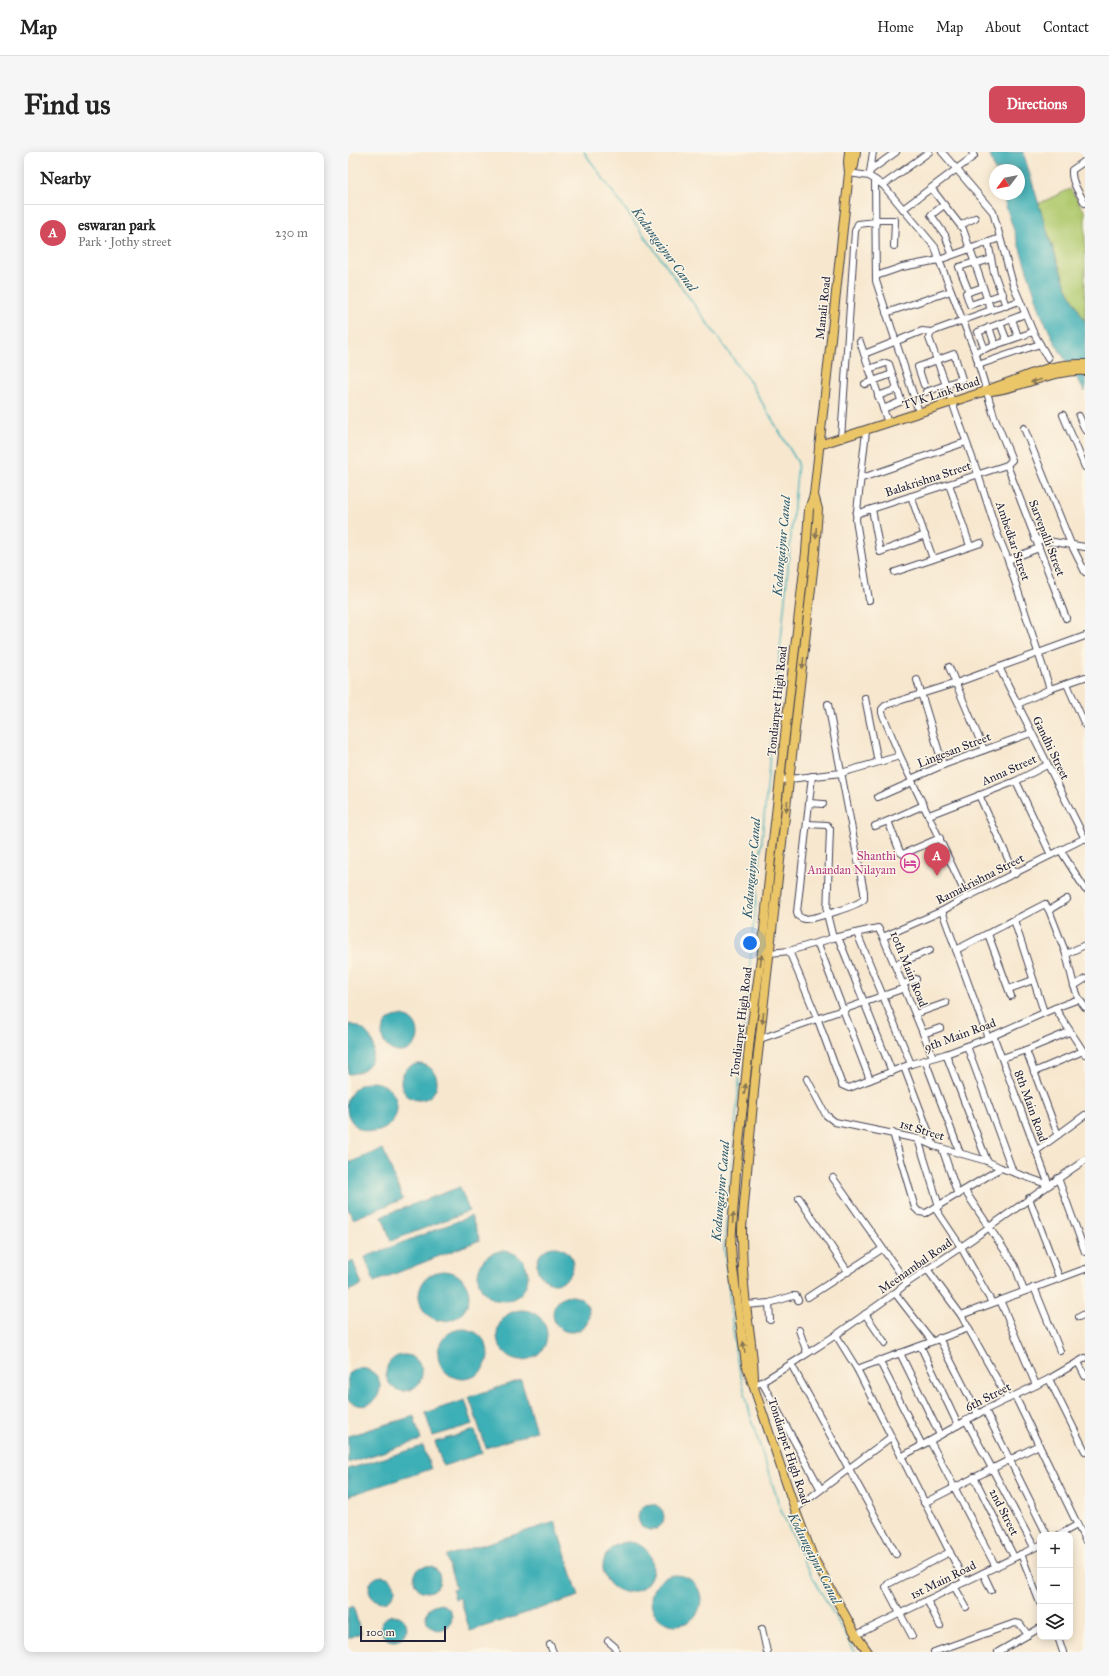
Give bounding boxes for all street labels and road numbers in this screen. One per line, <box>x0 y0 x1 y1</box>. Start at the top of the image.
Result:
street label: Manali Road <box>813 276 833 340</box>
street label: TVK Link Road <box>901 374 981 412</box>
street label: Balakrishna Street <box>883 458 974 500</box>
street label: Sarvepalli Street <box>1026 498 1068 579</box>
street label: Ambedkar Street <box>993 499 1033 583</box>
street label: Tondiarpet High Road <box>764 645 791 757</box>
street label: Gandhi Street <box>1030 714 1073 783</box>
street label: Lingesan Street <box>915 729 994 771</box>
street label: Anna Street <box>979 751 1039 789</box>
street label: Ramakrishna Street <box>934 850 1027 907</box>
street label: 10th Main Road <box>887 929 931 1009</box>
street label: Tondiarpet High Road <box>727 966 756 1078</box>
street label: 9th Main Road <box>922 1016 998 1054</box>
street label: 8th Main Road <box>1012 1068 1050 1144</box>
street label: 1st Street <box>898 1117 947 1144</box>
street label: Meenambal Road <box>876 1236 954 1296</box>
street label: 6th Street <box>963 1379 1014 1414</box>
street label: Tondiarpet High Road <box>764 1396 813 1506</box>
street label: 2nd Street <box>986 1486 1022 1538</box>
street label: 1st Main Road <box>908 1558 978 1602</box>

